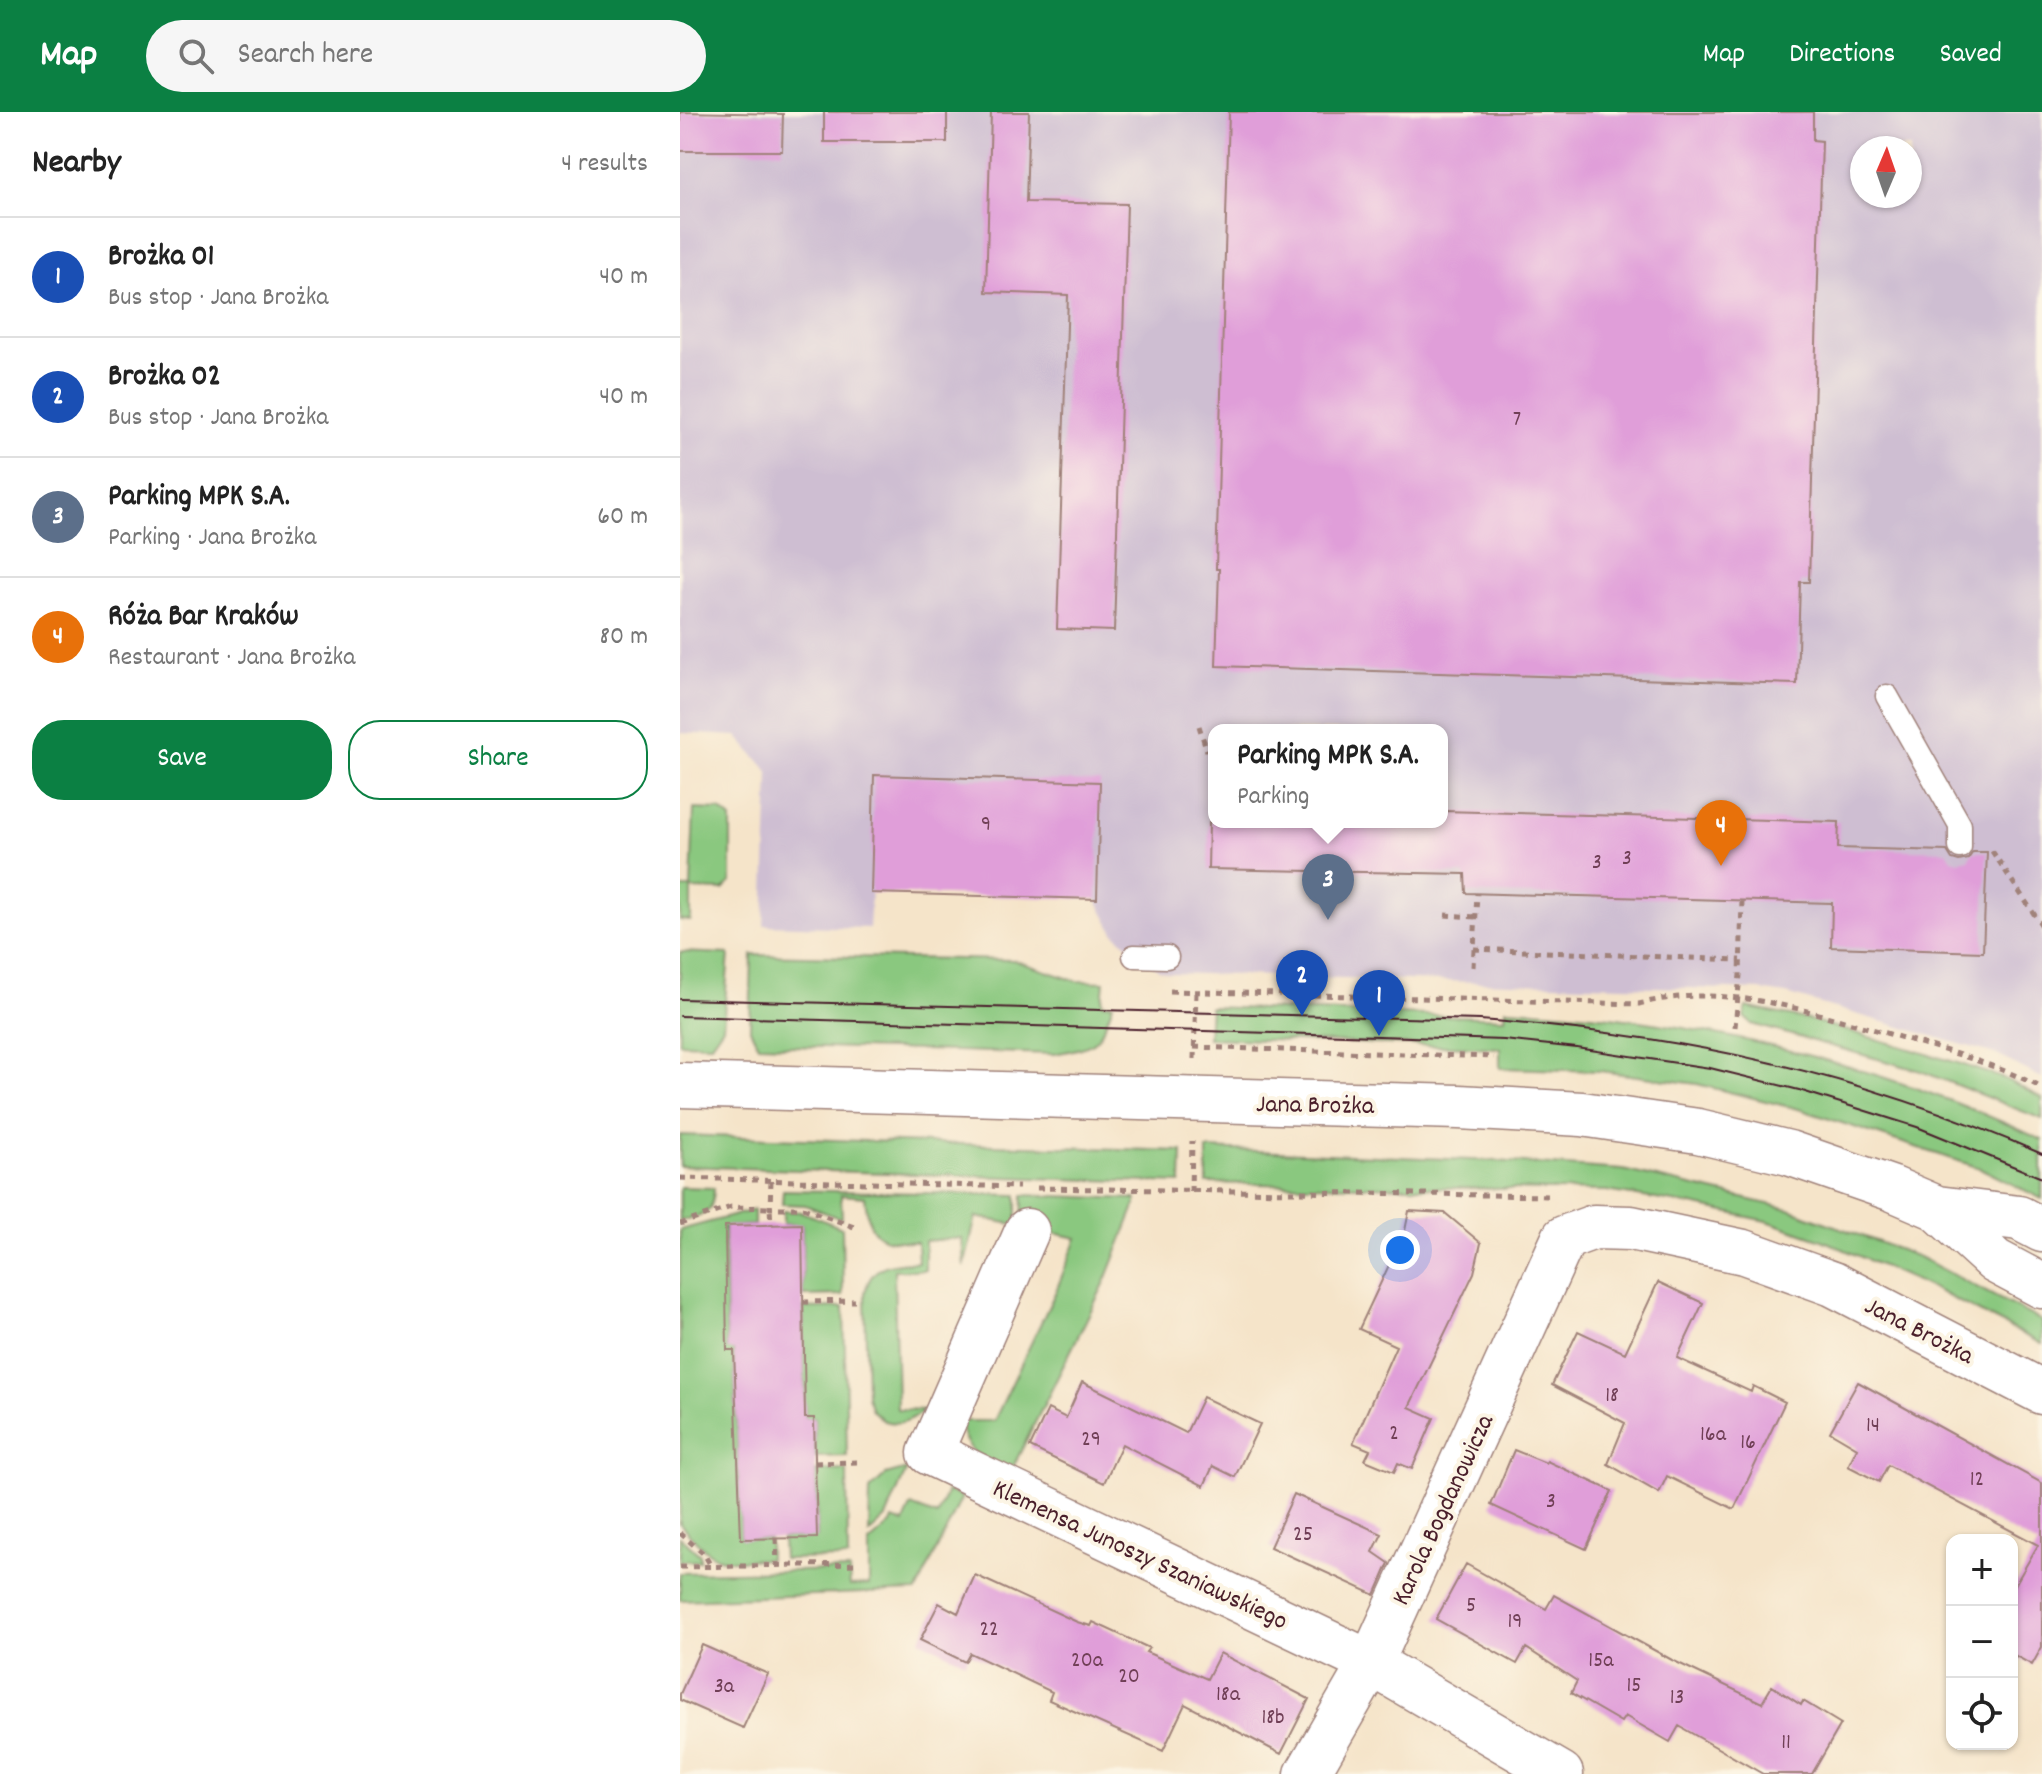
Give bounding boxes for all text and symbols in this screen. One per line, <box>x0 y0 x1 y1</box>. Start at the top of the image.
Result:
search box <box>146 20 706 92</box>
text: Map <box>40 29 98 84</box>
icon: search <box>174 34 218 78</box>
text: Search here <box>238 35 373 78</box>
text: Map <box>1703 36 1745 76</box>
text: Directions <box>1789 36 1895 76</box>
text: Saved <box>1939 36 2002 76</box>
north arrow <box>1850 136 1922 208</box>
text: Nearby <box>32 140 121 189</box>
text: 4 results <box>561 146 648 183</box>
text: Brożka 01 <box>108 237 214 280</box>
text: 1 <box>55 259 61 296</box>
text: 40 m <box>599 259 648 296</box>
text: Bus stop · Jana Brożka <box>108 280 328 317</box>
text: Brożka 02 <box>108 357 221 400</box>
text: 2 <box>52 379 64 416</box>
text: 40 m <box>599 379 648 416</box>
text: Bus stop · Jana Brożka <box>108 400 328 437</box>
house number: 7 <box>1513 405 1521 436</box>
text: Parking MPK S.A. <box>108 477 290 520</box>
text: 3 <box>52 499 64 536</box>
text: 60 m <box>597 499 648 536</box>
text: Parking · Jana Brożka <box>108 520 316 557</box>
text: Róża Bar Kraków <box>108 597 299 640</box>
text: 4 <box>53 619 63 656</box>
text: 80 m <box>600 619 648 656</box>
text: Restaurant · Jana Brożka <box>108 640 355 677</box>
button: Save <box>32 720 332 800</box>
button: Share <box>348 720 648 800</box>
popup <box>1208 724 1448 828</box>
text: Parking MPK S.A. <box>1237 736 1419 779</box>
text: Parking <box>1237 779 1309 816</box>
pin: 4 <box>1695 800 1747 866</box>
house number: 9 <box>981 810 991 841</box>
house number: 3 <box>1622 844 1632 875</box>
house number: 3 <box>1592 848 1602 879</box>
pin: 3 <box>1302 854 1354 920</box>
pin: 2 <box>1276 950 1328 1016</box>
pin: 1 <box>1353 970 1405 1036</box>
street label: Jana Brożka <box>1256 1087 1375 1126</box>
your location <box>1380 1230 1420 1270</box>
street label: Jana Brożka <box>1857 1289 1980 1376</box>
house number: 18 <box>1605 1381 1619 1412</box>
street label: Karola Bogdanowicza <box>1384 1408 1505 1612</box>
house number: 14 <box>1866 1411 1880 1442</box>
house number: 2 <box>1389 1419 1399 1450</box>
house number: 16a <box>1700 1420 1727 1451</box>
house number: 29 <box>1081 1425 1101 1456</box>
house number: 16 <box>1740 1428 1756 1459</box>
house number: 12 <box>1970 1465 1984 1496</box>
street label: Klemensa Junoszy Szaniawskiego <box>986 1471 1293 1641</box>
house number: 3 <box>1546 1487 1556 1518</box>
house number: 25 <box>1293 1520 1313 1551</box>
map controls <box>1946 1534 2018 1750</box>
button: + <box>1946 1534 2018 1606</box>
house number: 5 <box>1466 1591 1476 1622</box>
button: − <box>1946 1606 2018 1678</box>
house number: 19 <box>1508 1607 1522 1638</box>
house number: 22 <box>979 1615 999 1646</box>
house number: 20a <box>1071 1646 1104 1677</box>
house number: 15a <box>1588 1646 1614 1677</box>
house number: 20 <box>1118 1662 1140 1693</box>
house number: 15 <box>1626 1671 1642 1702</box>
house number: 3a <box>714 1672 735 1703</box>
button: locate <box>1946 1678 2018 1750</box>
house number: 18a <box>1216 1680 1241 1711</box>
house number: 13 <box>1670 1683 1684 1714</box>
house number: 18b <box>1261 1703 1285 1734</box>
house number: 11 <box>1781 1728 1791 1759</box>

